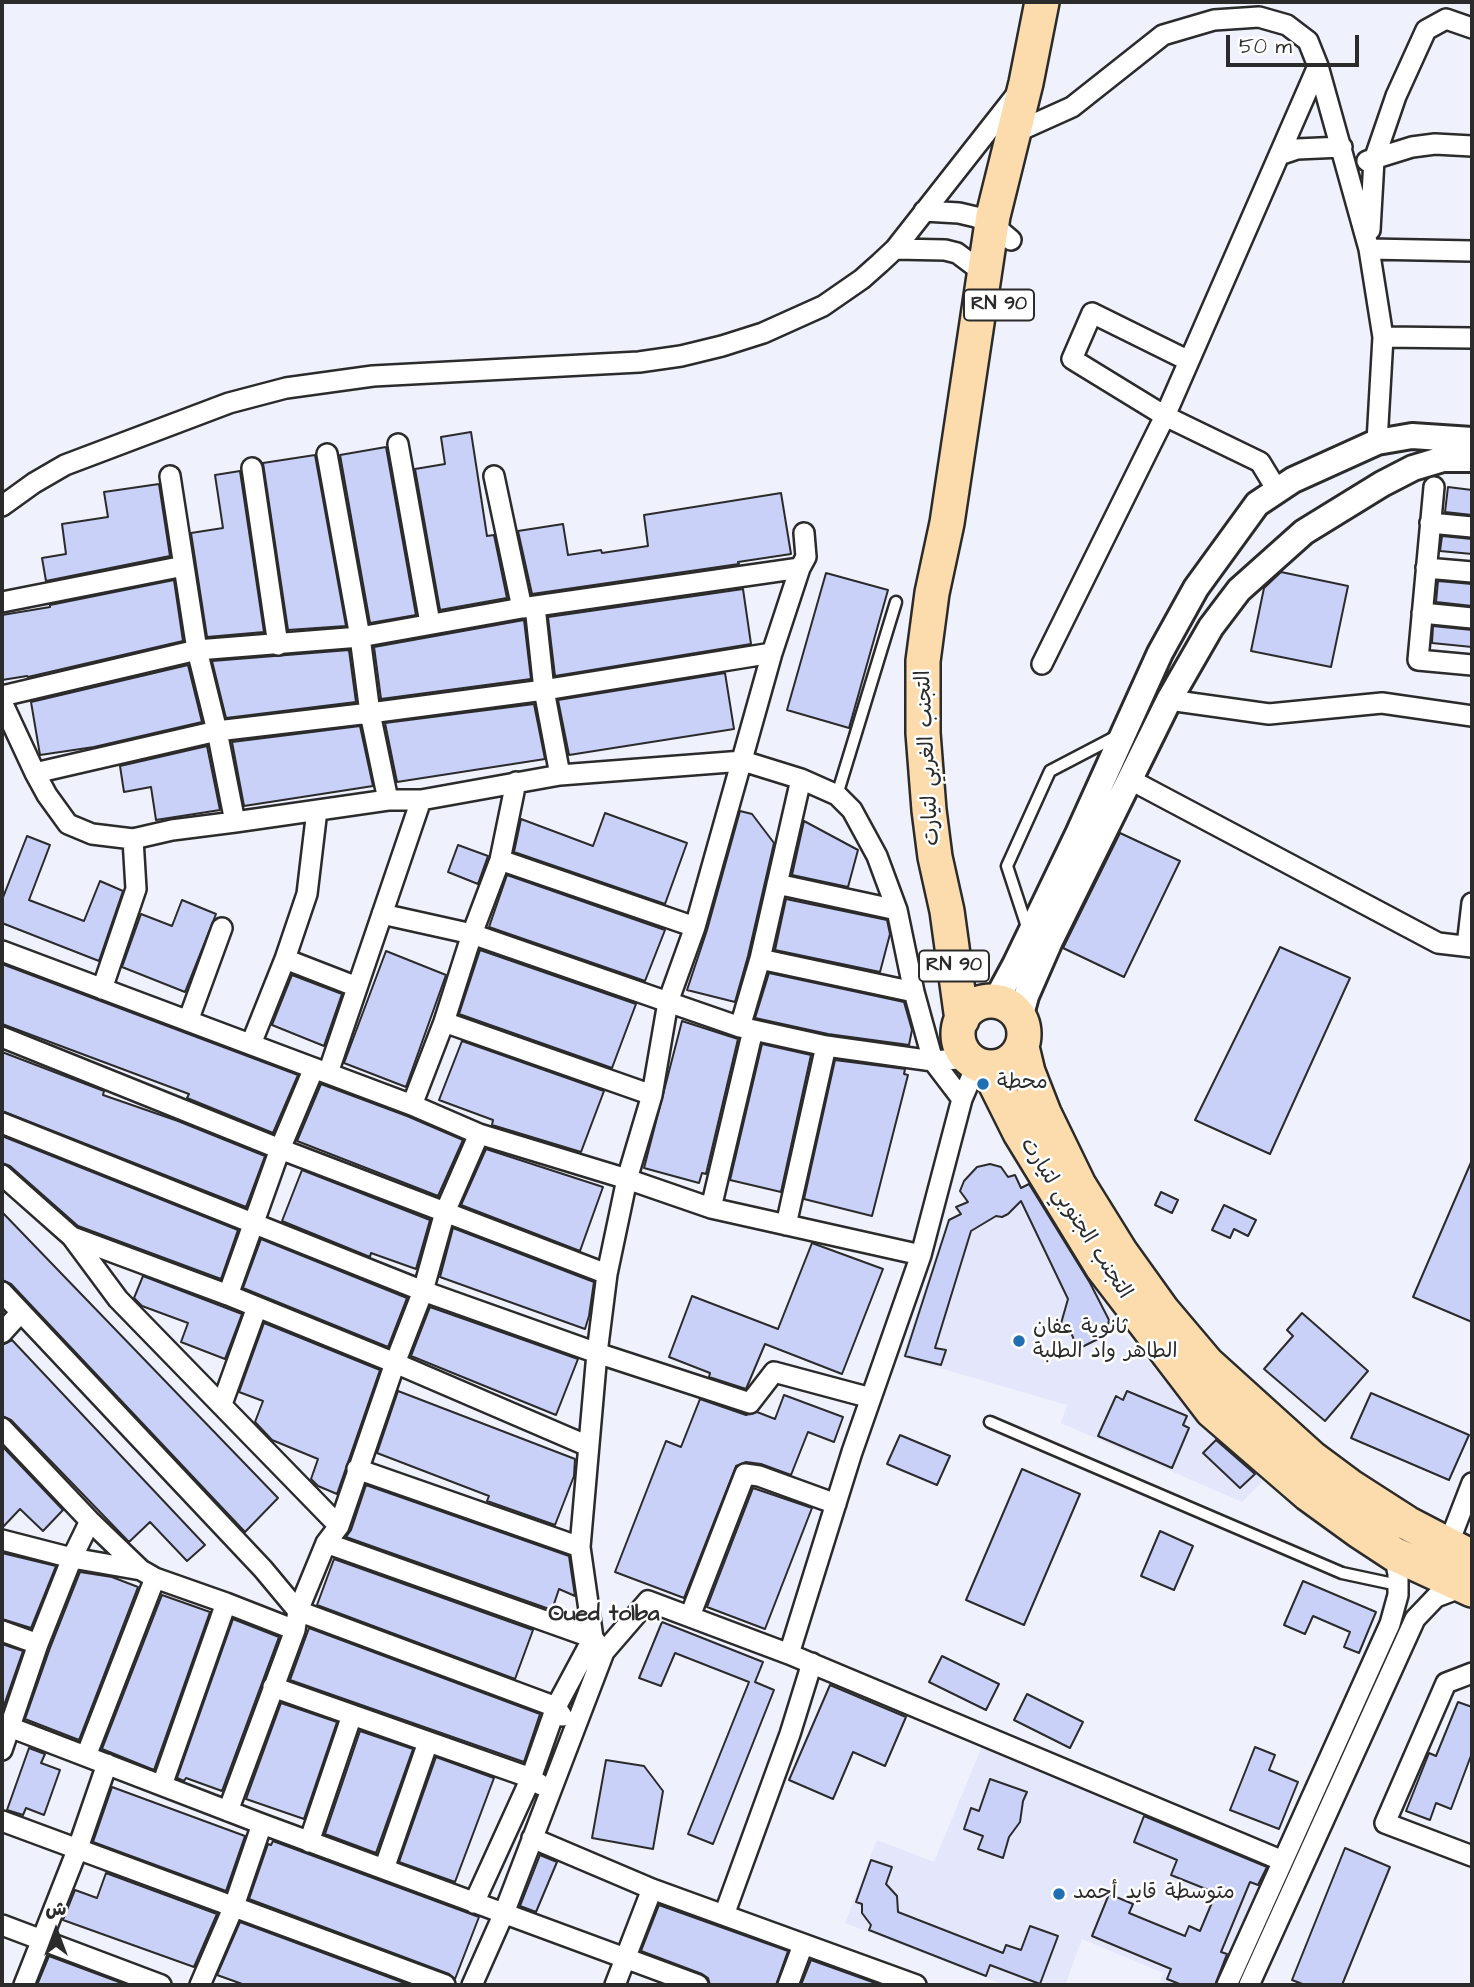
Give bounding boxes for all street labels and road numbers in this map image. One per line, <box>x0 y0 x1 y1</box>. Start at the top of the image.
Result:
road number: RN 90 <box>964 290 1034 320</box>
street label: التجنب الغربي لتيارت <box>912 670 946 846</box>
road number: RN 90 <box>919 950 989 982</box>
street label: التجنب الجنوبي لتيارت <box>1014 1134 1136 1304</box>

